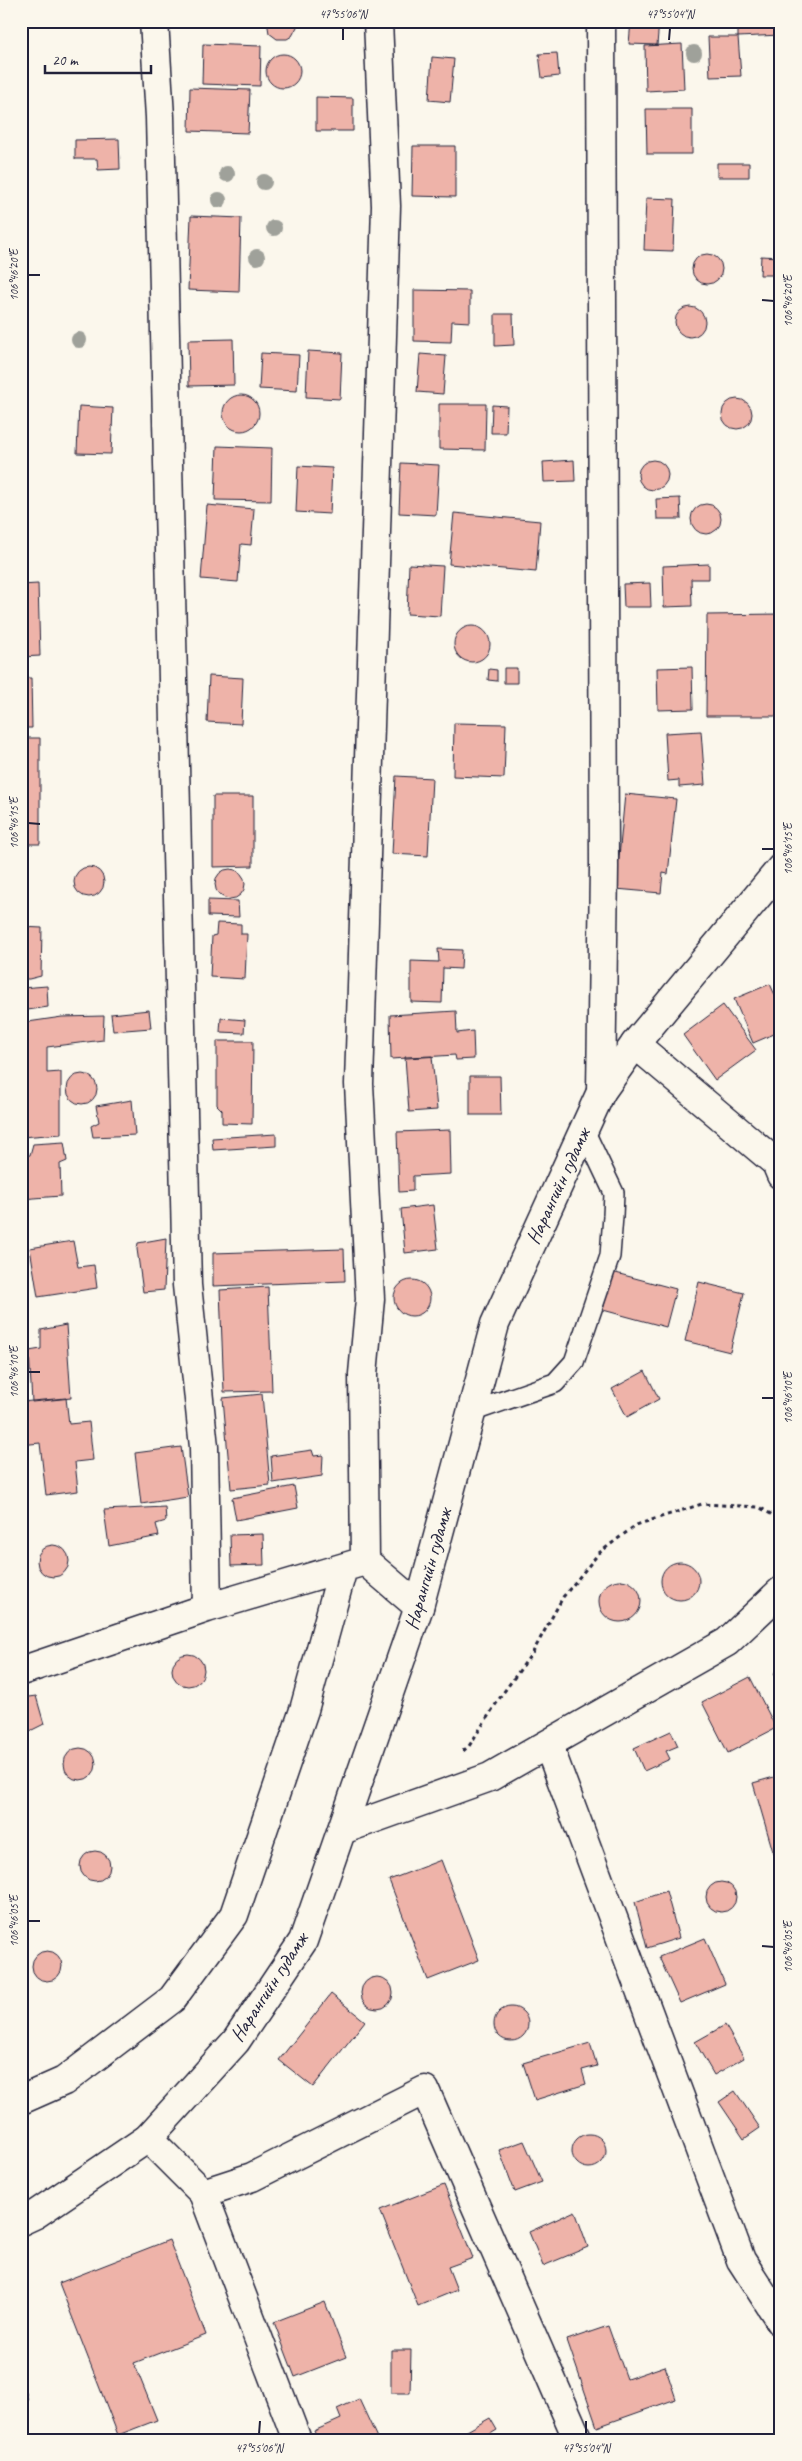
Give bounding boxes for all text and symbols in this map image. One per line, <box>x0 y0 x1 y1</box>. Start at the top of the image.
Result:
text: 47°55'06"N <box>319 6 368 22</box>
text: 47°55'04"N <box>646 6 695 22</box>
scale bar <box>45 42 151 74</box>
text: 20 m <box>52 51 79 70</box>
text: 106°46'20"E <box>6 247 22 301</box>
text: 106°46'20"E <box>780 273 796 327</box>
text: 106°46'15"E <box>6 795 22 849</box>
text: 106°46'15"E <box>780 821 796 875</box>
street label: Нарангийн гудамж <box>520 1122 596 1248</box>
text: 106°46'10"E <box>6 1344 22 1398</box>
text: 106°46'10"E <box>780 1370 796 1424</box>
street label: Нарангийн гудамж <box>399 1504 458 1633</box>
text: 106°46'05"E <box>6 1893 22 1947</box>
text: 106°46'05"E <box>780 1919 796 1973</box>
street label: Нарангийн гудамж <box>224 1926 314 2046</box>
text: 47°55'06"N <box>235 2440 284 2456</box>
text: 47°55'04"N <box>562 2440 611 2456</box>

